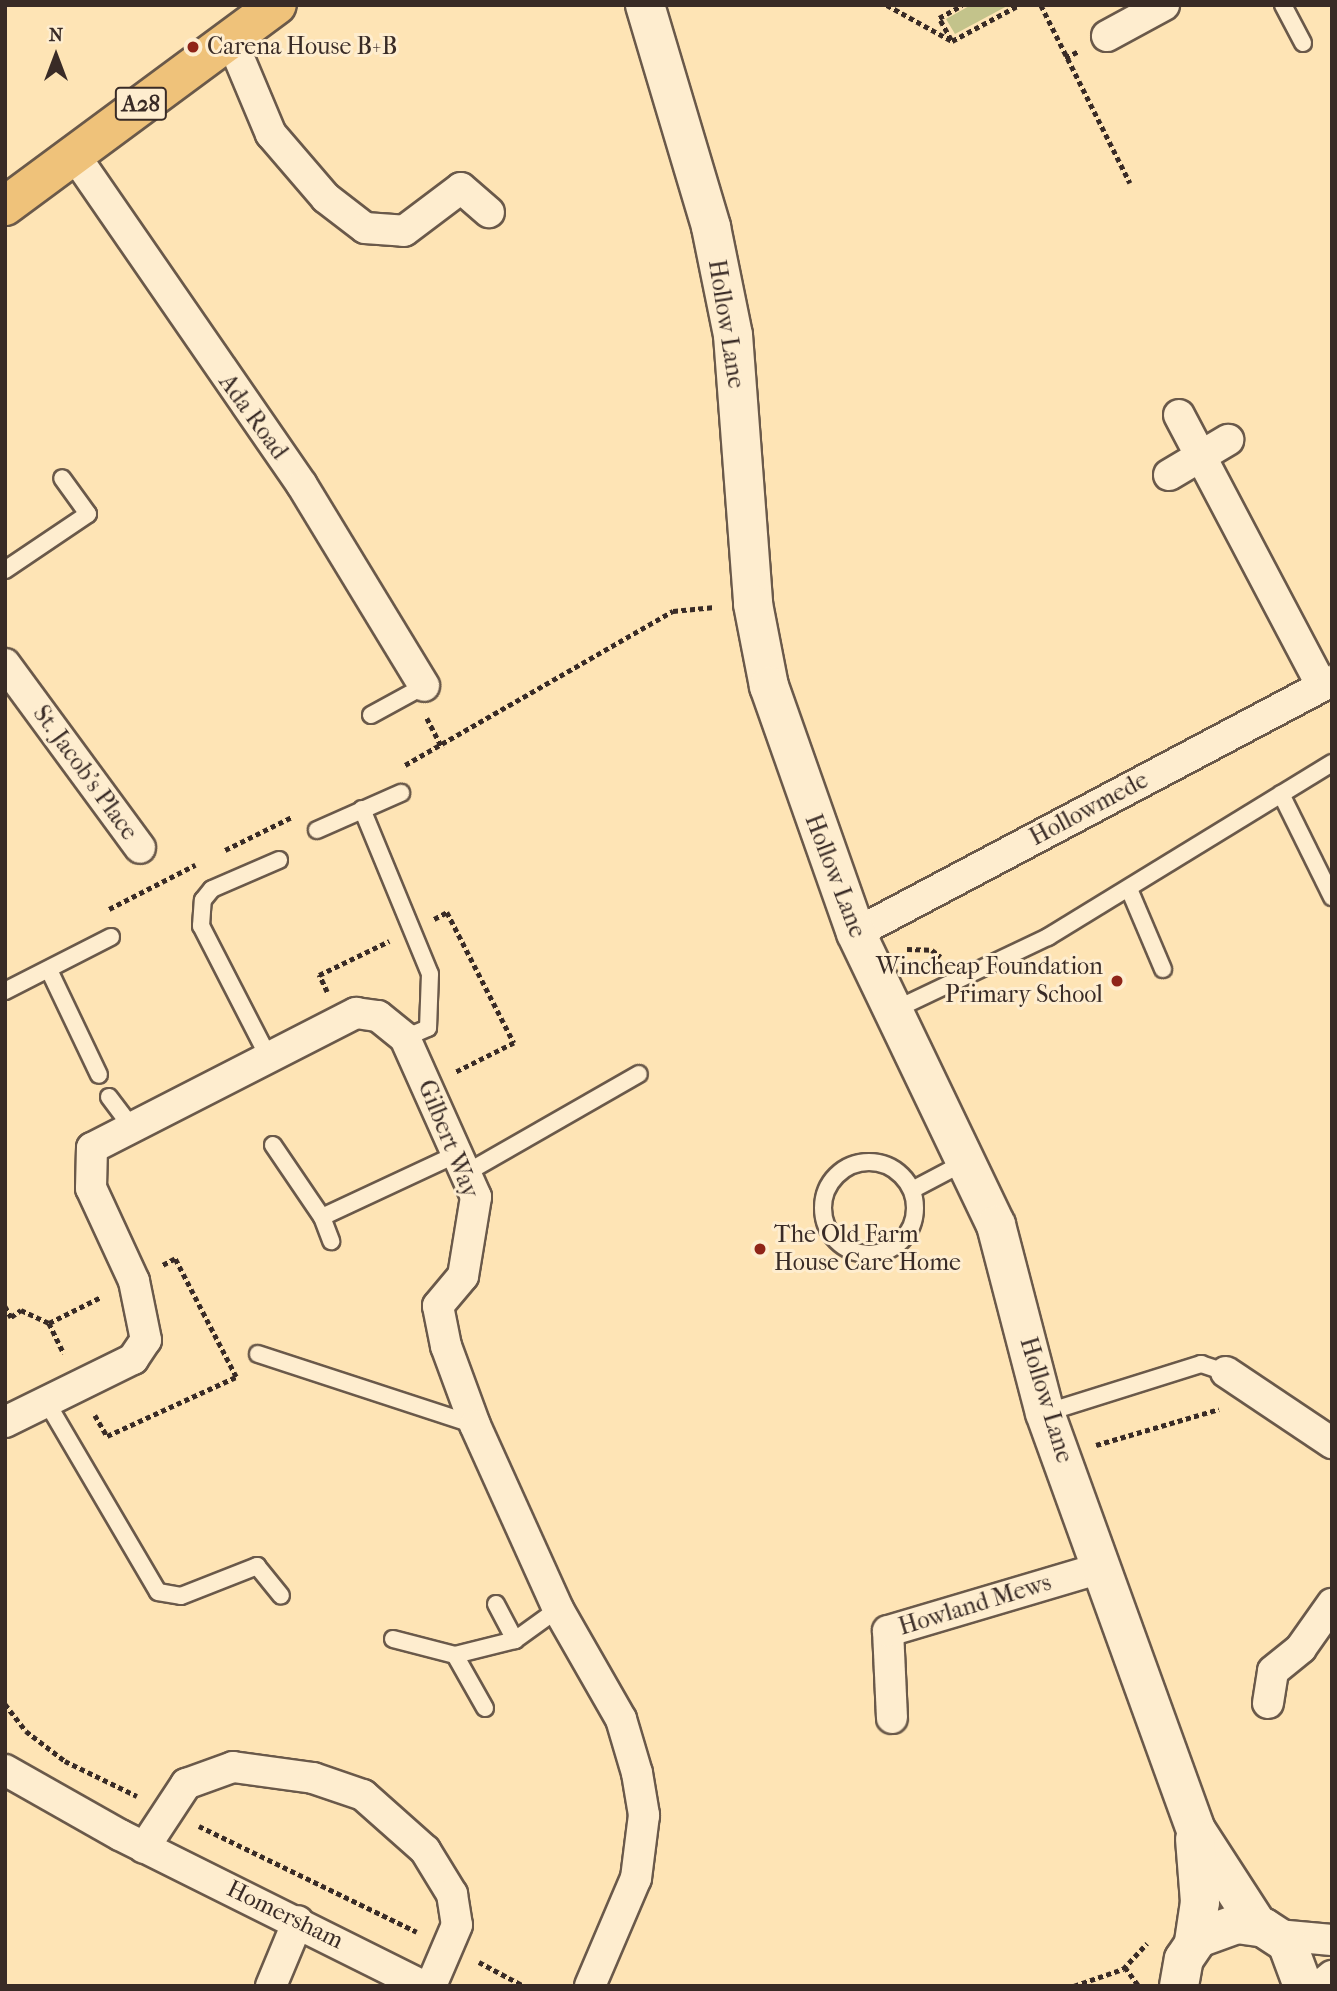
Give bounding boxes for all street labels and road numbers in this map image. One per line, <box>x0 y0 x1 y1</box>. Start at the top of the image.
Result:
road number: A28 <box>115 85 167 124</box>
street label: Hollow Lane <box>702 258 750 390</box>
street label: Ada Road <box>212 369 294 465</box>
street label: St. Jacob's Place <box>27 700 143 846</box>
street label: Hollowmede <box>1025 766 1153 852</box>
street label: Hollow Lane <box>798 810 872 942</box>
street label: Gilbert Way <box>411 1076 485 1202</box>
street label: Hollow Lane <box>1013 1334 1079 1466</box>
street label: Howland Mews <box>895 1568 1055 1642</box>
street label: Homersham <box>222 1874 348 1956</box>

